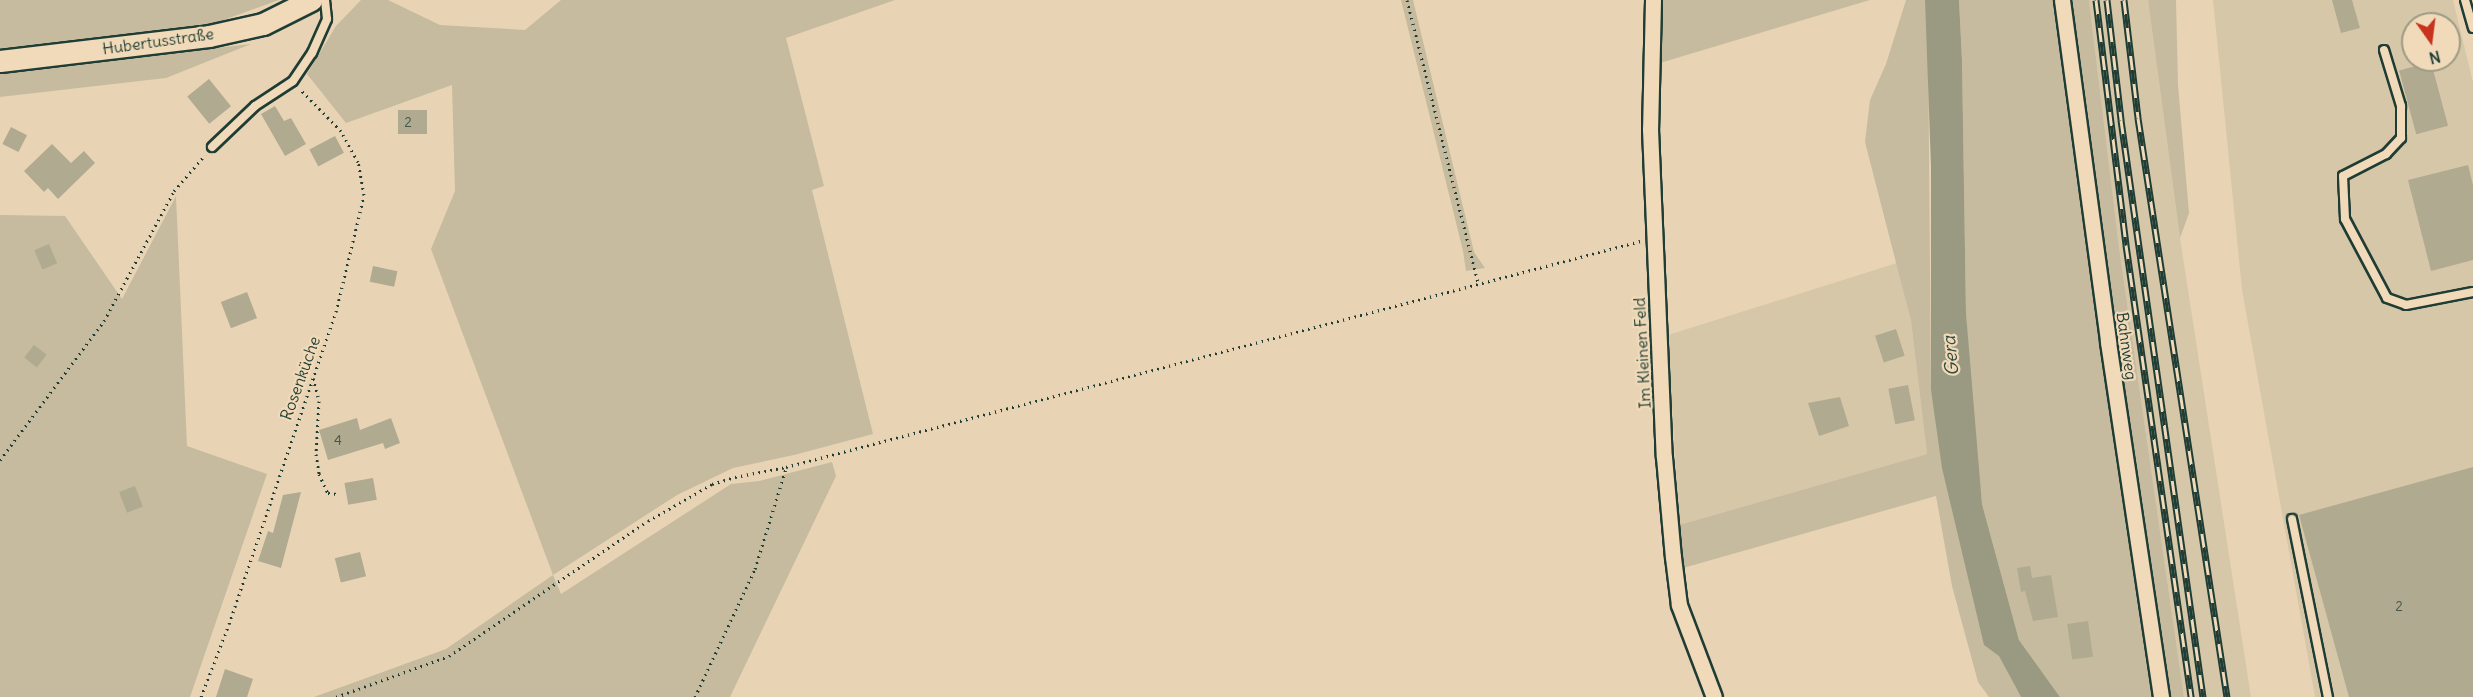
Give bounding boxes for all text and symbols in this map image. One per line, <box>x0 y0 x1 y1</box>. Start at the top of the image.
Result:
north arrow <box>2401 12 2461 72</box>
street label: Hubertusstraße <box>101 24 215 58</box>
text: N <box>2427 46 2443 69</box>
house number: 2 <box>404 114 412 130</box>
street label: Im Kleinen Feld <box>1630 297 1654 409</box>
street label: Bahnweg <box>2113 311 2141 381</box>
street label: Rosenküche <box>276 334 324 422</box>
water label: Gera <box>1938 335 1964 377</box>
house number: 4 <box>334 432 342 448</box>
house number: 2 <box>2395 598 2403 614</box>

